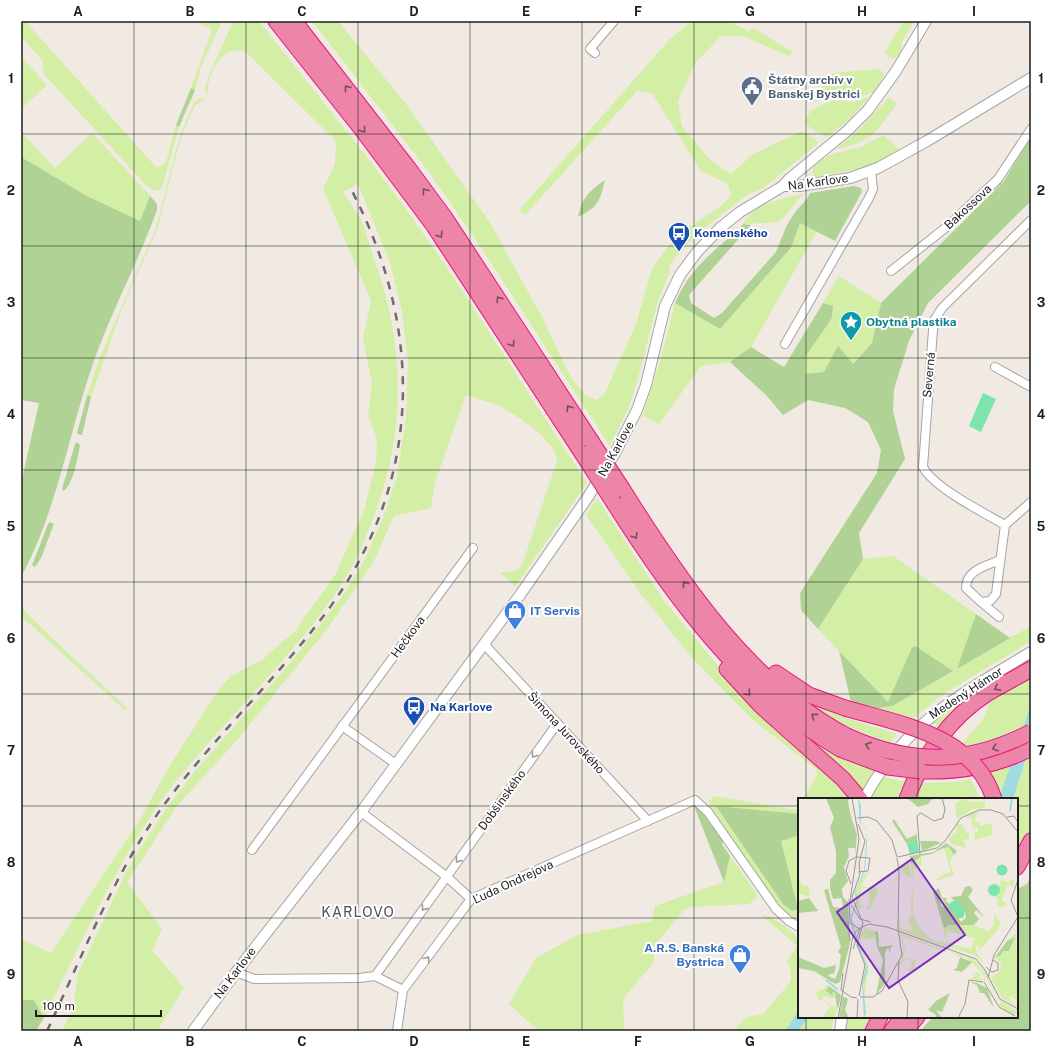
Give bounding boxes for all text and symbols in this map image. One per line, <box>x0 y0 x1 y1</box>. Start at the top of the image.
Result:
text: A <box>73 4 83 19</box>
text: B <box>186 4 195 19</box>
text: C <box>297 4 307 19</box>
text: D <box>409 4 419 19</box>
text: E <box>522 4 530 19</box>
text: F <box>634 4 642 19</box>
text: G <box>745 4 755 19</box>
text: H <box>857 4 867 19</box>
text: I <box>972 4 976 19</box>
text: 1 <box>8 71 14 86</box>
text: 1 <box>1038 71 1044 86</box>
place label: Štátny archív v Banskej Bystrici <box>768 73 860 101</box>
public building icon: Štátny archív v Banskej Bystrici <box>739 74 765 107</box>
one-way arrow <box>344 86 351 93</box>
one-way arrow <box>358 126 365 133</box>
street label: Na Karlove <box>787 171 849 193</box>
street label: Bakossova <box>942 182 994 232</box>
text: 2 <box>7 183 15 198</box>
text: 2 <box>1037 183 1045 198</box>
one-way arrow <box>423 189 430 196</box>
bus stop icon: Komenského <box>666 220 692 253</box>
place label: Komenského <box>694 226 768 240</box>
one-way arrow <box>435 231 443 238</box>
text: 3 <box>7 295 16 310</box>
text: 3 <box>1037 295 1046 310</box>
one-way arrow <box>496 296 503 303</box>
place icon: Obytná plastika <box>838 309 864 342</box>
place label: Obytná plastika <box>866 315 957 329</box>
one-way arrow <box>507 340 514 347</box>
street label: Severná <box>920 352 938 398</box>
one-way arrow <box>566 405 574 412</box>
text: 4 <box>7 407 16 422</box>
text: 4 <box>1037 407 1046 422</box>
street label: Na Karlove <box>595 419 637 479</box>
text: 5 <box>7 519 16 534</box>
text: 5 <box>1037 519 1046 534</box>
one-way arrow <box>630 532 638 539</box>
one-way arrow <box>682 581 689 588</box>
shop icon: IT Servis <box>502 598 528 631</box>
place label: IT Servis <box>530 604 580 618</box>
street label: Hečkova <box>388 613 428 661</box>
text: 6 <box>7 631 16 646</box>
text: 6 <box>1037 631 1046 646</box>
street label: Medený Hámor <box>927 664 1006 722</box>
one-way arrow <box>994 684 1001 691</box>
one-way arrow <box>744 688 751 696</box>
street label: Šimona Jurovského <box>525 689 608 777</box>
bus stop icon: Na Karlove <box>401 694 427 727</box>
place label: Na Karlove <box>430 700 492 714</box>
one-way arrow <box>811 713 818 721</box>
one-way arrow <box>865 742 872 750</box>
text: 7 <box>7 743 15 758</box>
one-way arrow <box>992 743 999 752</box>
text: 7 <box>1037 743 1045 758</box>
one-way arrow <box>532 751 539 758</box>
street label: Dobšinského <box>475 767 529 833</box>
inset map <box>798 798 1018 1018</box>
text: 8 <box>7 855 16 870</box>
text: 8 <box>1037 855 1046 870</box>
one-way arrow <box>455 856 462 863</box>
street label: Ľuda Ondrejova <box>470 857 556 907</box>
one-way arrow <box>422 903 429 910</box>
district label: KARLOVO <box>321 904 395 920</box>
place label: A.R.S. Banská Bystrica <box>644 941 724 969</box>
shop icon: A.R.S. Banská Bystrica <box>727 942 753 975</box>
street label: Na Karlove <box>211 944 259 1001</box>
one-way arrow <box>422 956 430 963</box>
text: 9 <box>7 967 15 982</box>
text: 9 <box>1037 967 1045 982</box>
scale bar <box>36 992 161 1018</box>
text: 100 m <box>42 999 75 1013</box>
text: A <box>73 1034 83 1049</box>
text: B <box>186 1034 195 1049</box>
text: C <box>297 1034 307 1049</box>
text: D <box>409 1034 419 1049</box>
text: E <box>522 1034 530 1049</box>
text: F <box>634 1034 642 1049</box>
text: G <box>745 1034 755 1049</box>
text: H <box>857 1034 867 1049</box>
text: I <box>972 1034 976 1049</box>

